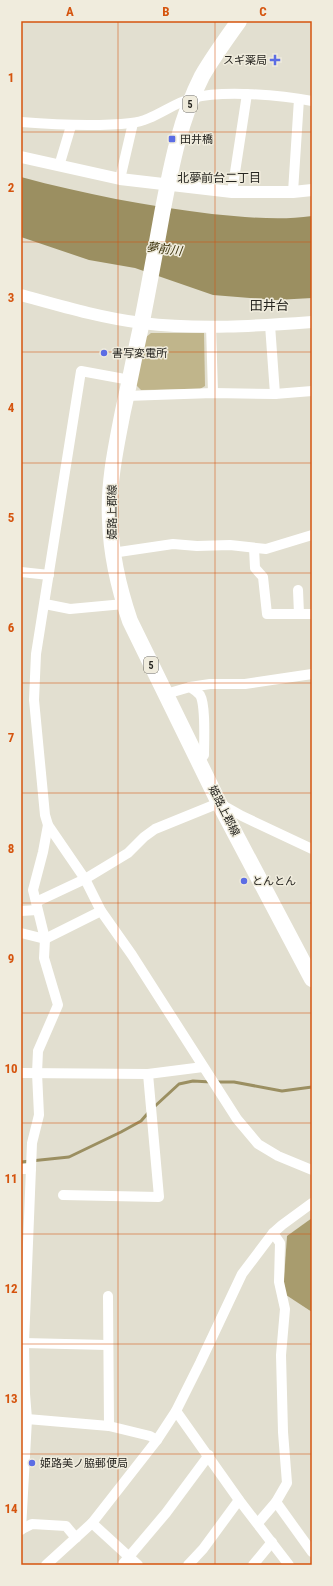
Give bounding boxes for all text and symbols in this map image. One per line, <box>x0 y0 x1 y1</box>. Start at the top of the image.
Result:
text: A <box>66 4 74 19</box>
text: B <box>162 4 170 19</box>
text: C <box>259 4 267 19</box>
place label: スギ薬局 <box>223 54 267 67</box>
marker: スギ薬局 <box>270 55 280 65</box>
text: 1 <box>8 70 14 85</box>
road number: 5 <box>183 96 197 112</box>
place label: 田井橋 <box>180 133 213 146</box>
marker: 田井橋 <box>167 134 177 144</box>
district label: 北夢前台二丁目 <box>177 171 261 185</box>
text: 2 <box>8 180 15 195</box>
water label: 夢前川 <box>145 240 185 258</box>
text: 3 <box>8 290 14 305</box>
district label: 田井台 <box>249 298 289 313</box>
place label: 書写変電所 <box>112 347 168 360</box>
marker: 書写変電所 <box>99 348 109 358</box>
text: 4 <box>8 400 15 415</box>
street label: 姫路上郡線 <box>106 485 119 540</box>
text: 5 <box>8 510 15 525</box>
text: 6 <box>8 620 15 635</box>
road number: 5 <box>144 657 158 673</box>
text: 7 <box>8 730 15 745</box>
street label: 姫路上郡線 <box>206 784 242 838</box>
text: 8 <box>8 841 14 856</box>
place label: とんとん <box>252 875 296 888</box>
marker: とんとん <box>239 876 249 886</box>
text: 9 <box>8 951 14 966</box>
text: 10 <box>4 1061 18 1076</box>
text: 11 <box>4 1171 18 1186</box>
text: 12 <box>4 1281 18 1296</box>
text: 13 <box>4 1391 18 1406</box>
place label: 姫路美ノ脇郵便局 <box>40 1457 128 1470</box>
marker: 姫路美ノ脇郵便局 <box>27 1458 37 1468</box>
text: 14 <box>4 1501 18 1516</box>

